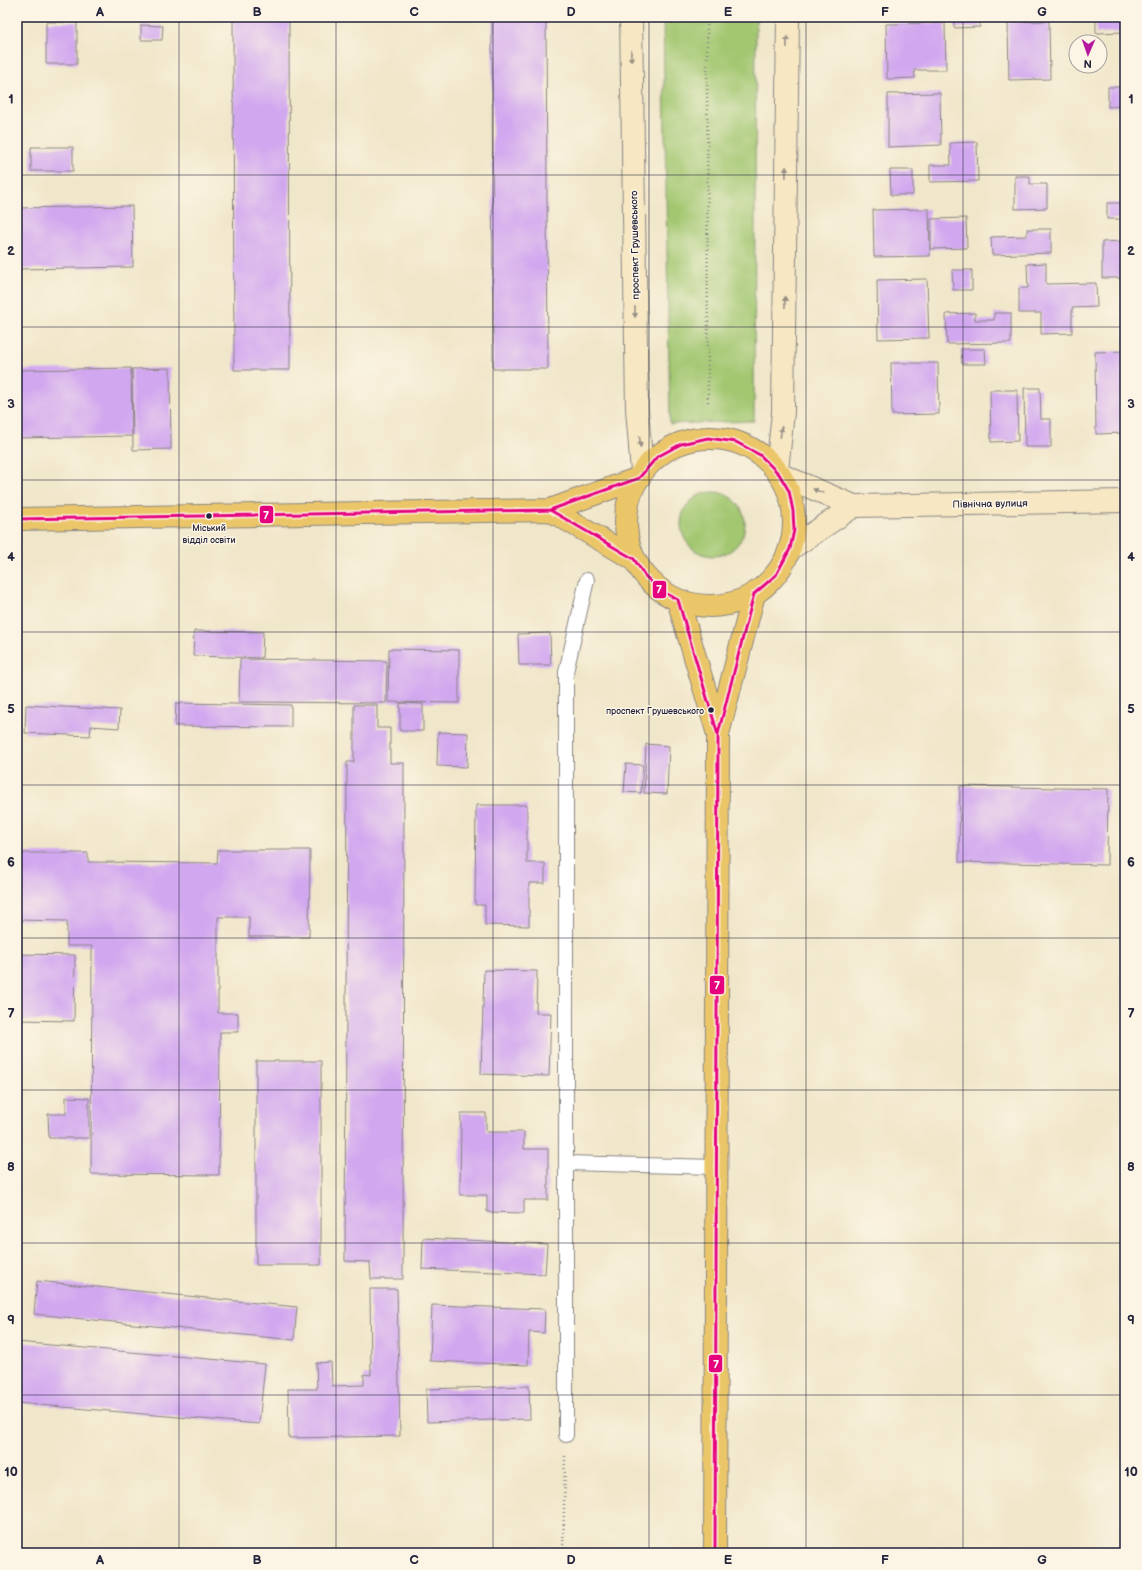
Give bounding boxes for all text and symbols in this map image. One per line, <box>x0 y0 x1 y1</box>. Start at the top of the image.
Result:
text: A <box>95 4 104 20</box>
text: B <box>252 4 262 20</box>
text: C <box>409 4 419 20</box>
text: D <box>566 4 576 20</box>
text: E <box>724 4 733 20</box>
text: F <box>881 4 889 20</box>
text: G <box>1037 4 1047 20</box>
north arrow <box>1068 34 1108 74</box>
one-way arrow <box>784 35 790 48</box>
one-way arrow <box>628 50 634 63</box>
text: N <box>1083 57 1092 70</box>
text: 1 <box>8 91 14 107</box>
text: 1 <box>1128 91 1134 107</box>
one-way arrow <box>783 165 789 178</box>
street label: проспект Грушевського <box>628 190 642 300</box>
text: 2 <box>7 243 15 259</box>
text: 2 <box>1127 243 1135 259</box>
one-way arrow <box>781 296 788 308</box>
one-way arrow <box>632 306 638 319</box>
text: 3 <box>7 396 15 412</box>
text: 3 <box>1127 396 1135 412</box>
one-way arrow <box>778 426 784 438</box>
one-way arrow <box>636 436 643 448</box>
one-way arrow <box>812 487 824 493</box>
street label: Північна вулиця <box>952 497 1028 511</box>
line badge: 7 <box>259 505 274 524</box>
text: 7 <box>263 509 269 522</box>
marker: Міський відділ освіти <box>204 511 214 521</box>
place label: Міський відділ освіти <box>183 523 235 546</box>
text: 4 <box>7 549 15 565</box>
text: 4 <box>1127 549 1135 565</box>
line badge: 7 <box>652 580 667 599</box>
text: 7 <box>656 583 662 596</box>
text: 5 <box>7 701 15 717</box>
text: 5 <box>1127 701 1135 717</box>
marker: проспект Грушевського <box>706 705 716 715</box>
place label: проспект Грушевського <box>606 706 704 717</box>
text: 6 <box>7 854 15 870</box>
text: 6 <box>1127 854 1135 870</box>
line badge: 7 <box>709 975 725 995</box>
text: 7 <box>714 979 720 992</box>
text: 7 <box>7 1006 15 1022</box>
text: 7 <box>1127 1006 1135 1022</box>
text: 8 <box>7 1159 15 1175</box>
text: 8 <box>1127 1159 1135 1175</box>
text: 9 <box>7 1312 15 1328</box>
text: 9 <box>1127 1312 1135 1328</box>
line badge: 7 <box>708 1354 723 1373</box>
text: 7 <box>713 1358 719 1371</box>
text: 10 <box>4 1464 18 1480</box>
text: 10 <box>1124 1464 1138 1480</box>
text: A <box>95 1552 104 1568</box>
text: B <box>252 1552 262 1568</box>
text: C <box>409 1552 419 1568</box>
text: D <box>566 1552 576 1568</box>
text: E <box>724 1552 733 1568</box>
text: F <box>881 1552 889 1568</box>
text: G <box>1037 1552 1047 1568</box>

